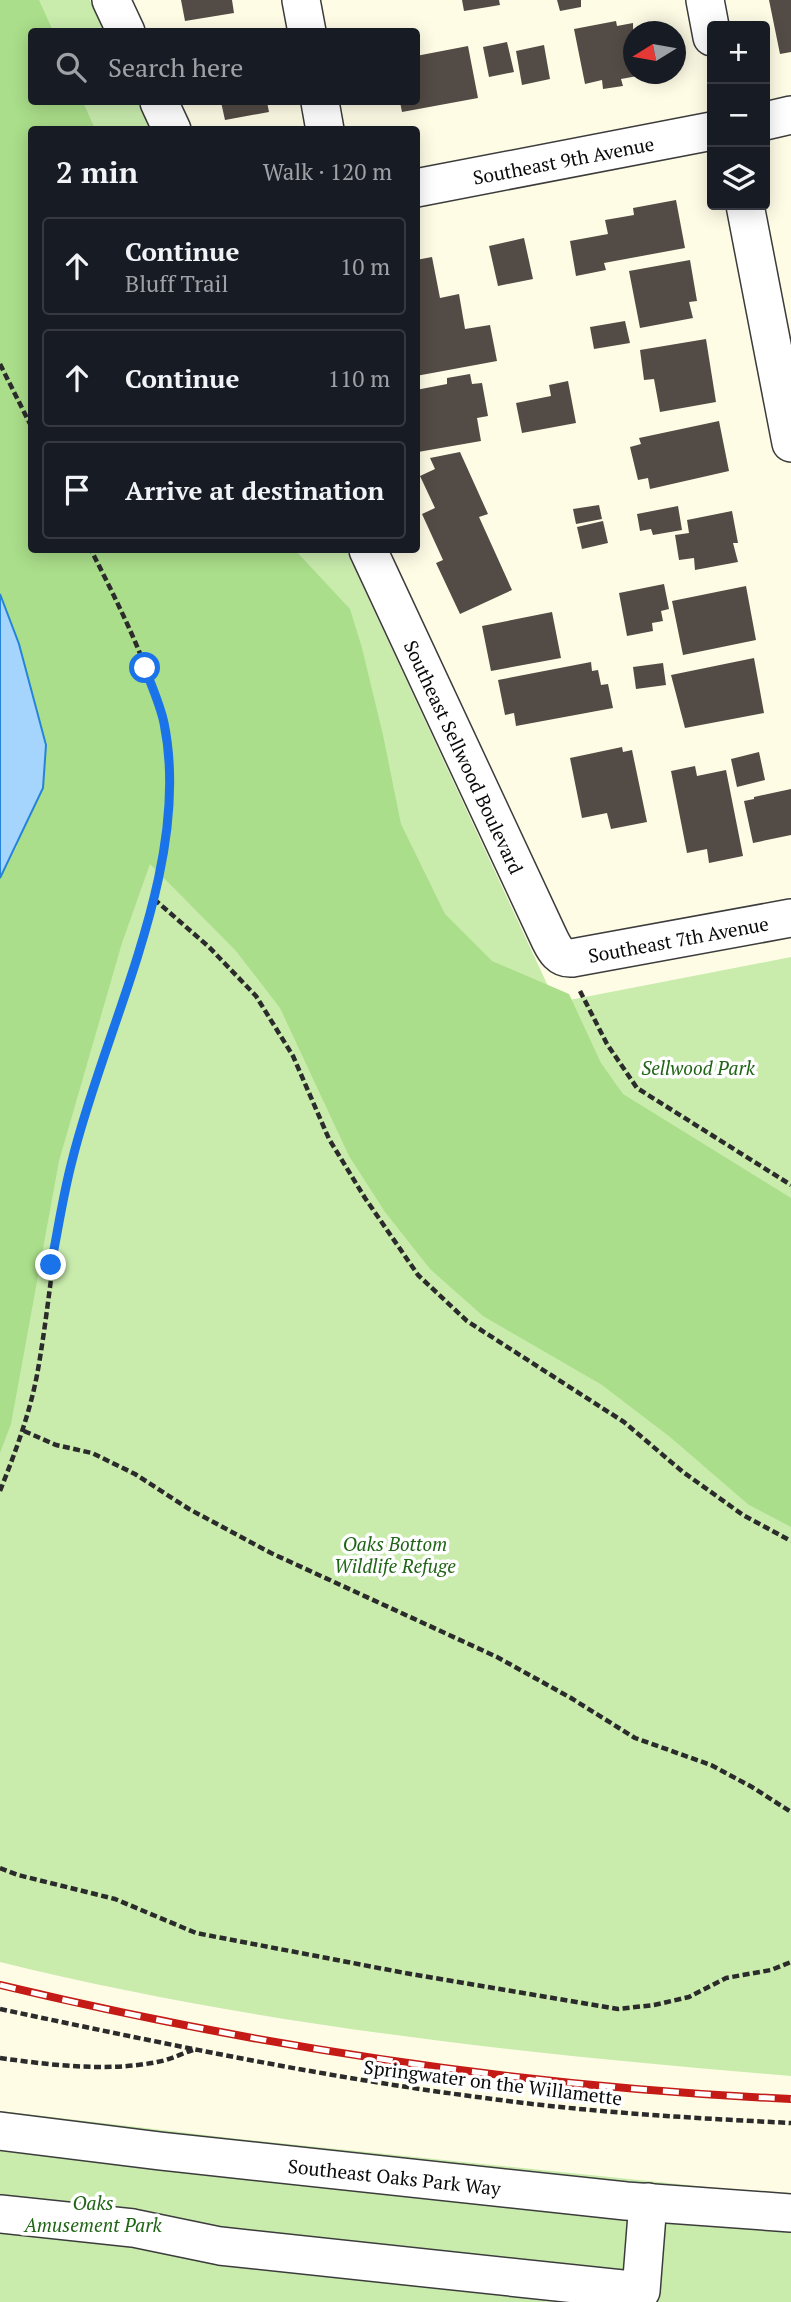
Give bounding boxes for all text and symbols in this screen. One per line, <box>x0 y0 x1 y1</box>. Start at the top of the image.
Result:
north arrow <box>623 21 686 84</box>
map controls <box>707 21 770 210</box>
button: + <box>707 21 770 84</box>
search box <box>28 28 420 105</box>
icon: search <box>52 48 90 86</box>
text: Search here <box>108 50 243 84</box>
button: − <box>707 84 770 147</box>
street label: Southeast 9th Avenue <box>471 130 656 189</box>
button: layers <box>707 147 770 210</box>
text: 2 min <box>56 152 138 192</box>
text: Walk · 120 m <box>263 156 392 187</box>
text: Continue <box>125 234 239 268</box>
icon: ahead <box>58 247 96 285</box>
text: 10 m <box>340 251 390 282</box>
text: Bluff Trail <box>125 268 228 299</box>
icon: ahead <box>58 359 96 397</box>
text: Continue <box>125 361 239 395</box>
text: 110 m <box>328 363 390 394</box>
icon: arrive <box>58 471 96 509</box>
text: Arrive at destination <box>125 473 384 507</box>
street label: Southeast Sellwood Boulevard <box>399 636 530 878</box>
route start <box>129 652 160 683</box>
street label: Southeast 7th Avenue <box>586 910 771 967</box>
park label: Sellwood Park <box>641 1055 756 1080</box>
route end <box>35 1249 66 1280</box>
park label: Oaks Bottom Wildlife Refuge <box>334 1531 456 1578</box>
street label: Springwater on the Willamette <box>362 2054 624 2110</box>
street label: Southeast Oaks Park Way <box>287 2152 502 2200</box>
park label: Oaks Amusement Park <box>23 2190 163 2237</box>

